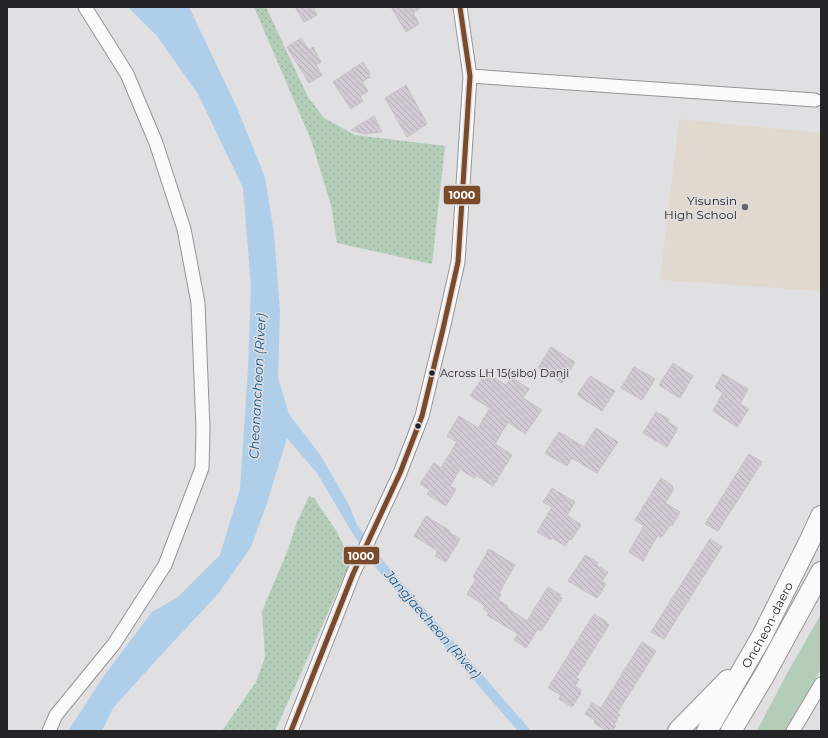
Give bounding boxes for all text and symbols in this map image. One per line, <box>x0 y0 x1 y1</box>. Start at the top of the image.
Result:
line badge: 1000 <box>443 185 481 205</box>
text: 1000 <box>449 188 476 202</box>
place label: Yisunsin High School <box>664 193 737 222</box>
marker: Yisunsin High School <box>740 202 750 212</box>
water label: Cheonancheon (River) <box>245 313 269 459</box>
place label: Across LH 15(sibo) Danji <box>440 366 569 380</box>
marker: Across LH 15(sibo) Danji <box>427 368 437 378</box>
unlabelled marker <box>413 421 423 431</box>
line badge: 1000 <box>343 546 380 565</box>
text: 1000 <box>348 549 375 563</box>
water label: Jangjaecheon (River) <box>381 566 484 682</box>
street label: Oncheon-daero <box>738 579 795 670</box>

